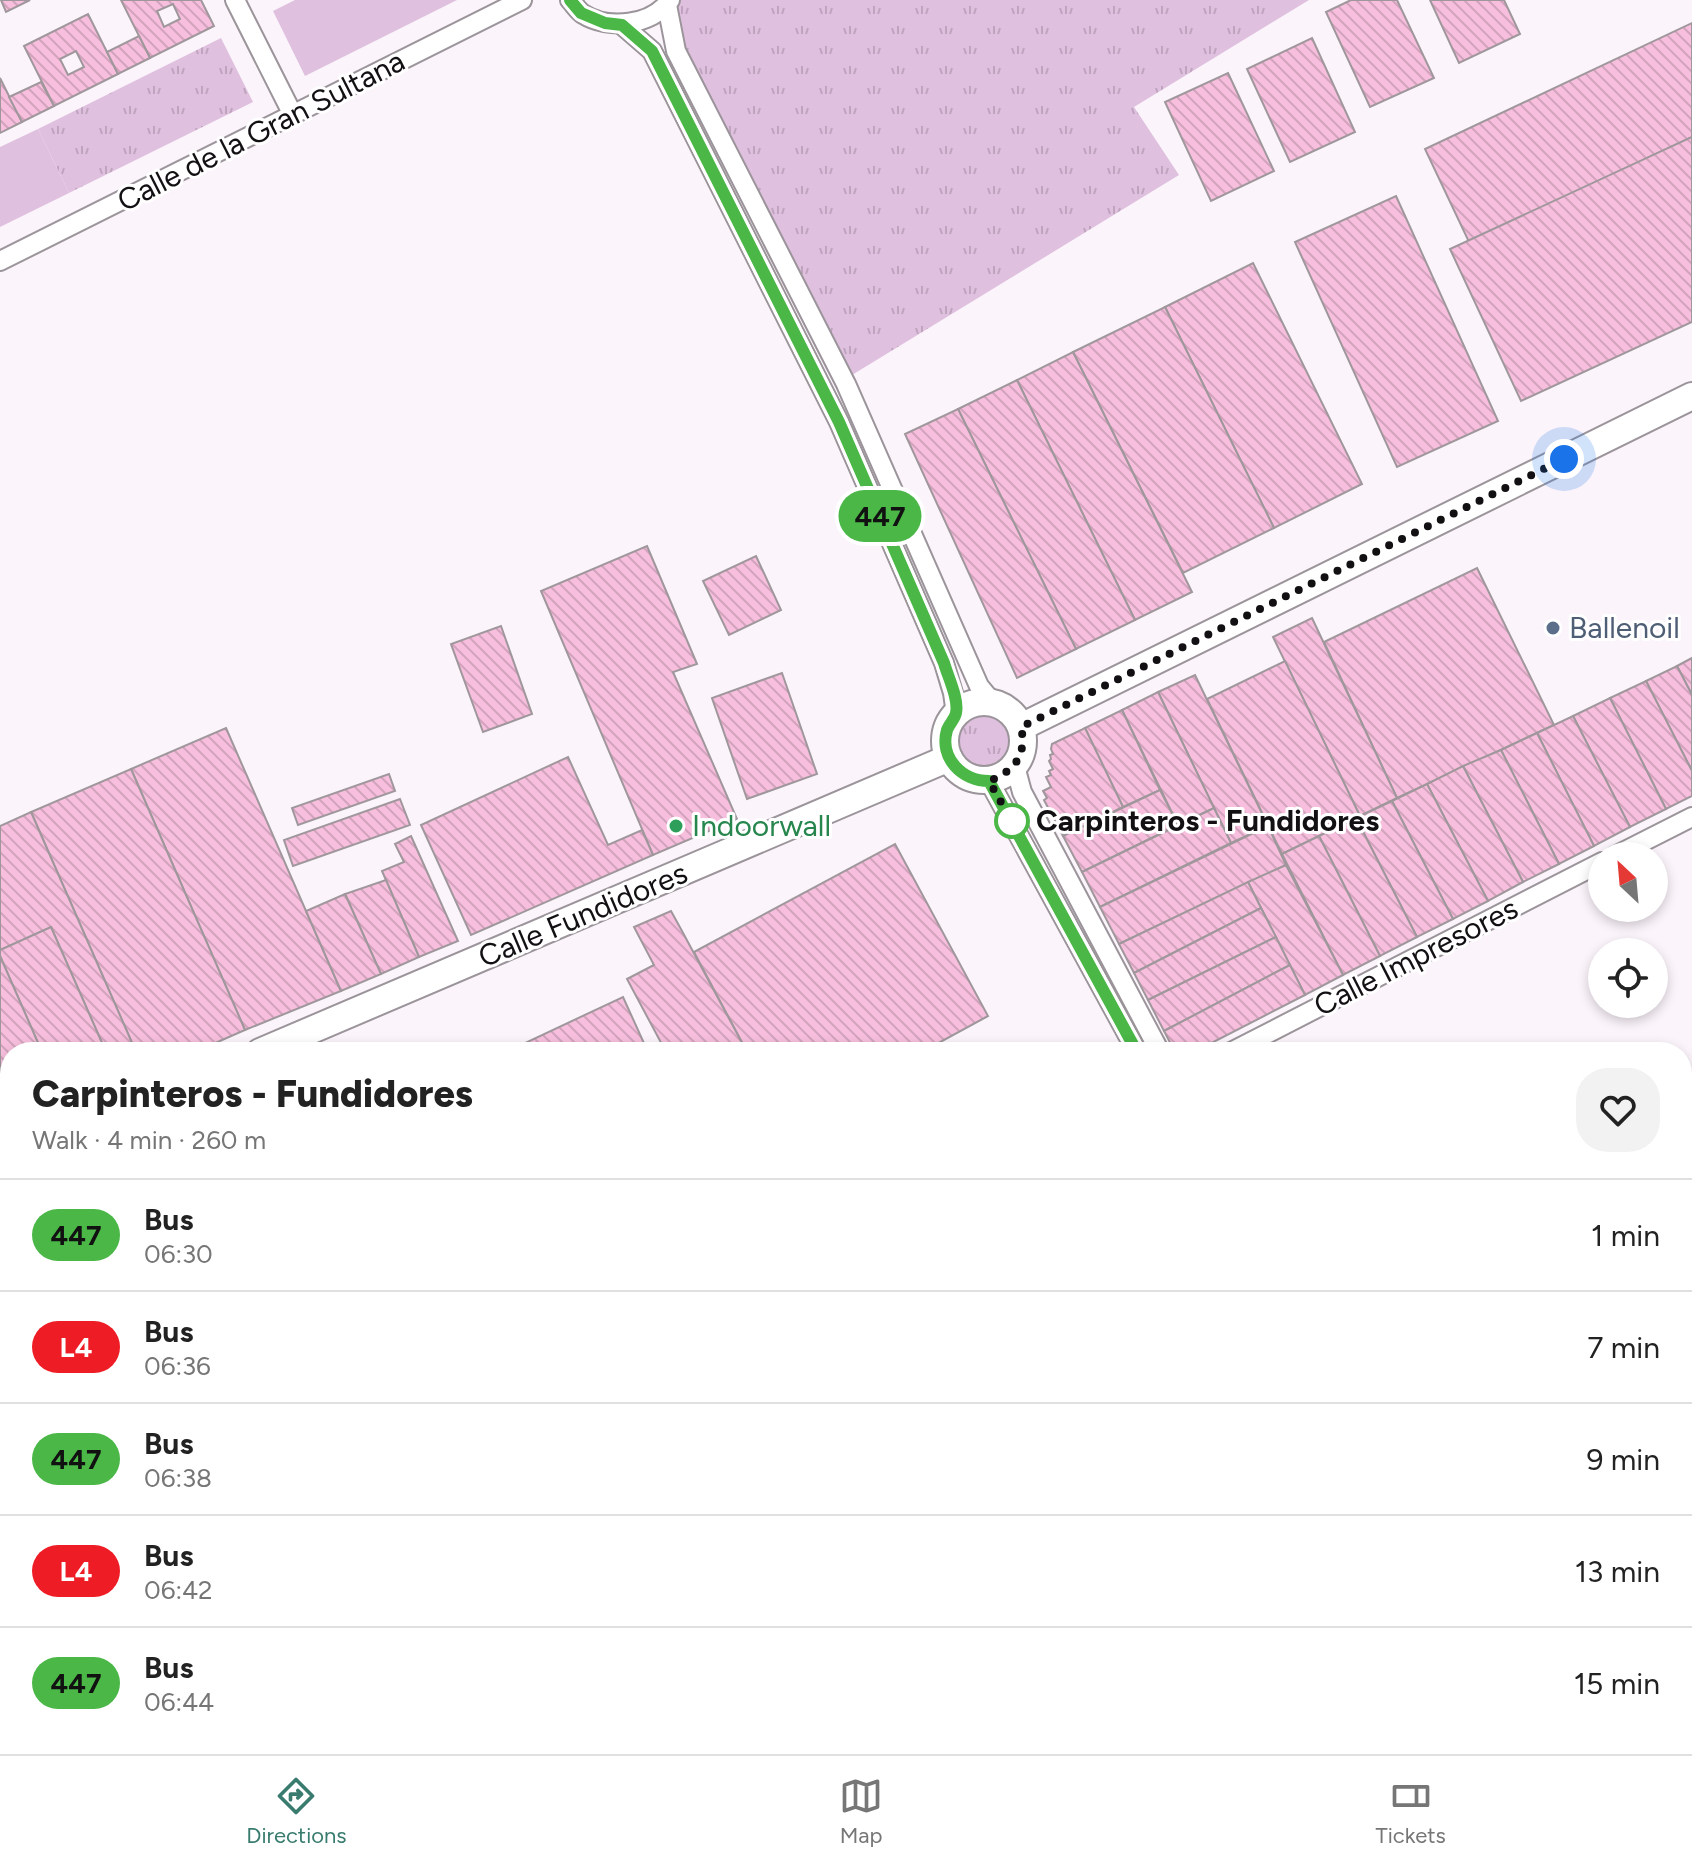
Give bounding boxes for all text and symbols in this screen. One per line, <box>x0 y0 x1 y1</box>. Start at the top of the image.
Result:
street label: Calle de la Gran Sultana <box>111 42 411 219</box>
your location <box>1544 439 1584 479</box>
line badge: 447 <box>834 490 926 542</box>
text: 447 <box>854 499 906 533</box>
place label: Ballenoil <box>1569 609 1680 646</box>
marker: Ballenoil <box>1544 619 1562 637</box>
place label: Carpinteros - Fundidores <box>1036 802 1379 839</box>
marker: Carpinteros - Fundidores <box>995 804 1029 838</box>
place label: Indoorwall <box>692 807 831 844</box>
marker: Indoorwall <box>667 817 685 835</box>
north arrow <box>1588 842 1668 922</box>
map controls <box>1588 842 1668 1018</box>
street label: Calle Fundidores <box>473 854 693 975</box>
street label: Calle Impresores <box>1308 889 1524 1024</box>
button: locate <box>1588 938 1668 1018</box>
button: heart <box>1576 1068 1660 1152</box>
text: Carpinteros - Fundidores <box>32 1071 473 1117</box>
text: Walk · 4 min · 260 m <box>32 1124 266 1156</box>
text: Bus <box>144 1201 193 1238</box>
text: 1 min <box>1591 1217 1660 1254</box>
text: 447 <box>50 1218 102 1252</box>
text: 06:30 <box>144 1238 213 1270</box>
text: Bus <box>144 1313 193 1350</box>
text: 7 min <box>1587 1329 1660 1366</box>
text: L4 <box>60 1330 92 1364</box>
text: 06:36 <box>144 1350 211 1382</box>
text: Bus <box>144 1425 193 1462</box>
text: 9 min <box>1586 1441 1660 1478</box>
text: 447 <box>50 1442 102 1476</box>
text: 06:38 <box>144 1462 212 1494</box>
text: Bus <box>144 1537 193 1574</box>
text: 13 min <box>1575 1553 1660 1590</box>
text: L4 <box>60 1554 92 1588</box>
text: 06:42 <box>144 1574 213 1606</box>
text: Bus <box>144 1649 193 1686</box>
text: 15 min <box>1574 1665 1660 1702</box>
text: 447 <box>50 1666 102 1700</box>
text: 06:44 <box>144 1686 214 1718</box>
tab: Directions <box>246 1774 347 1849</box>
tab: Map <box>839 1774 883 1849</box>
tab: Tickets <box>1376 1774 1446 1849</box>

